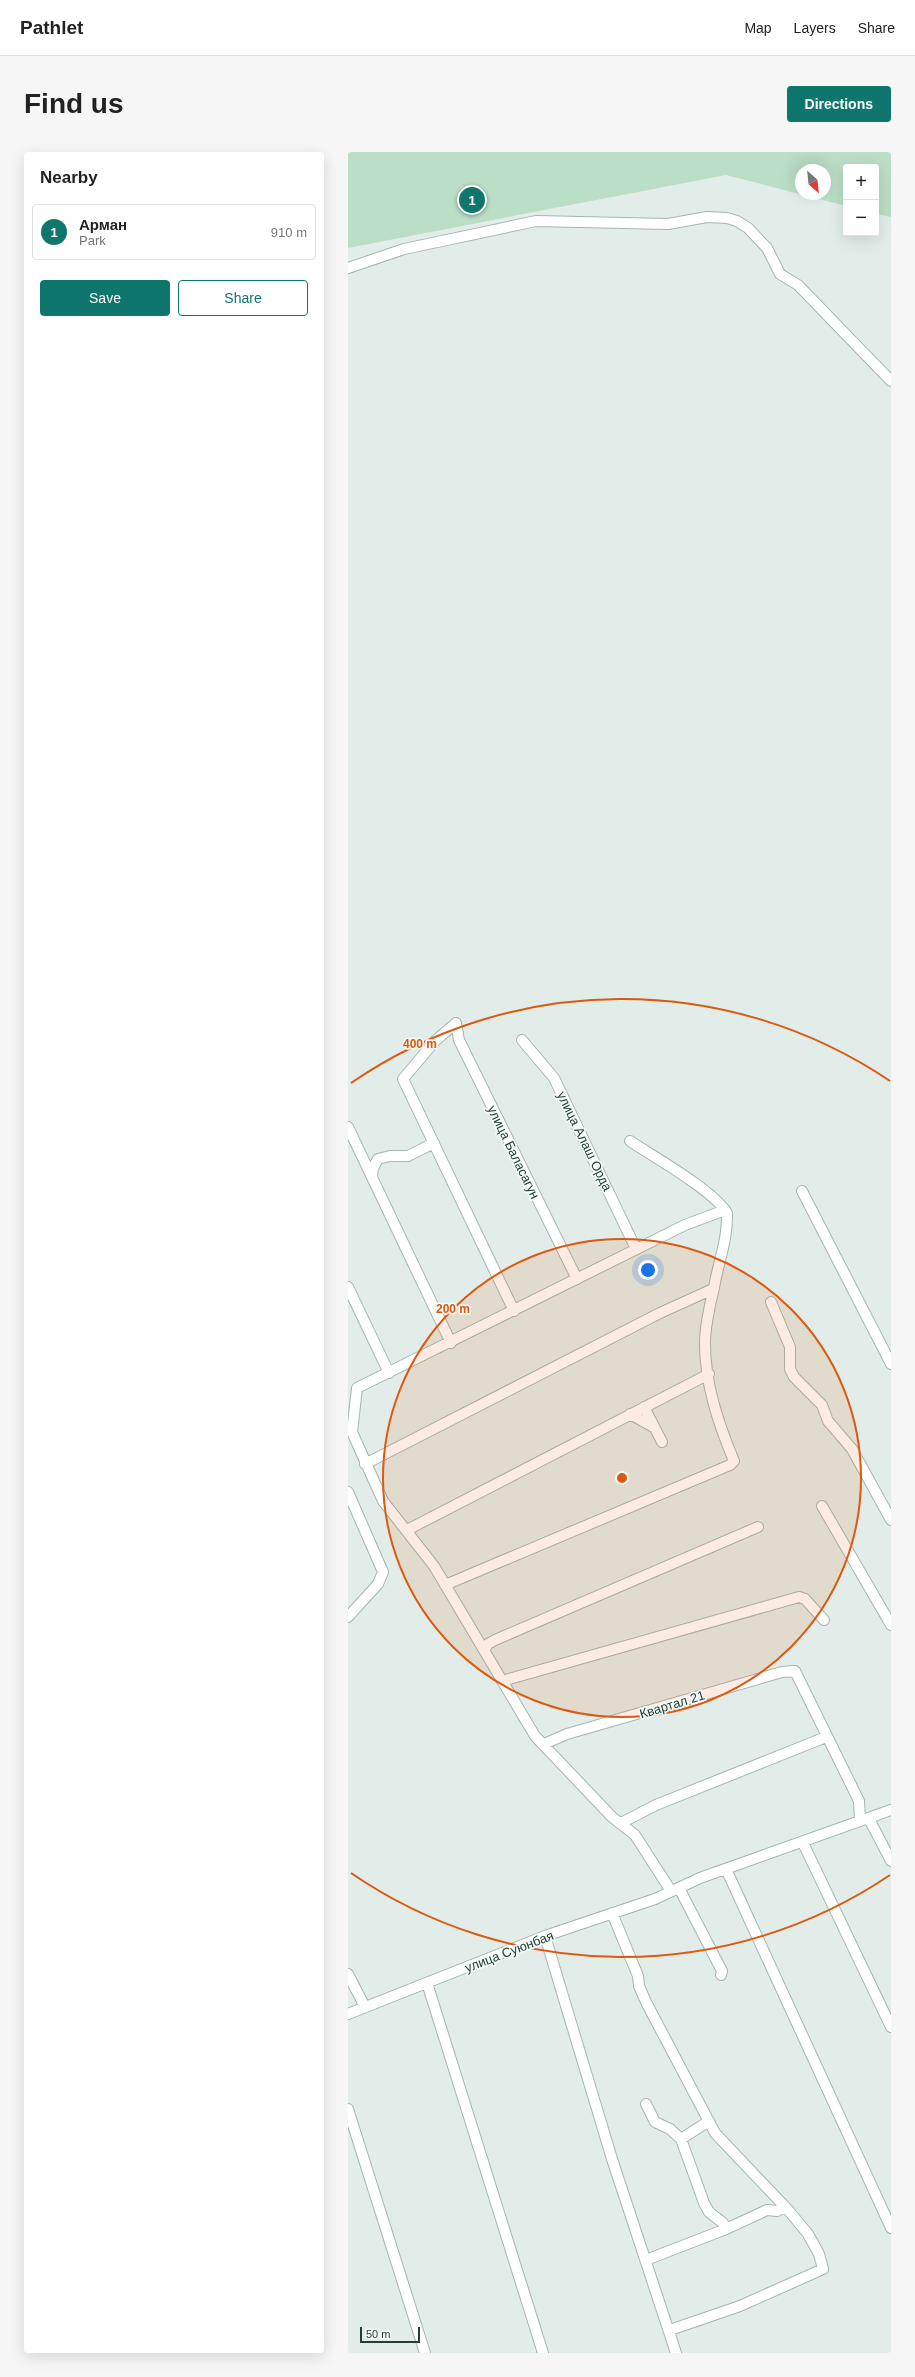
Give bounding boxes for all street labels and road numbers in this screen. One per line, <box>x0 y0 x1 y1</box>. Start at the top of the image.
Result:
street label: улица Алаш Орда <box>554 1089 615 1194</box>
street label: улица Баласагун <box>484 1103 543 1201</box>
street label: Квартал 21 <box>638 1687 706 1721</box>
street label: улица Суюнбая <box>463 1928 556 1975</box>

